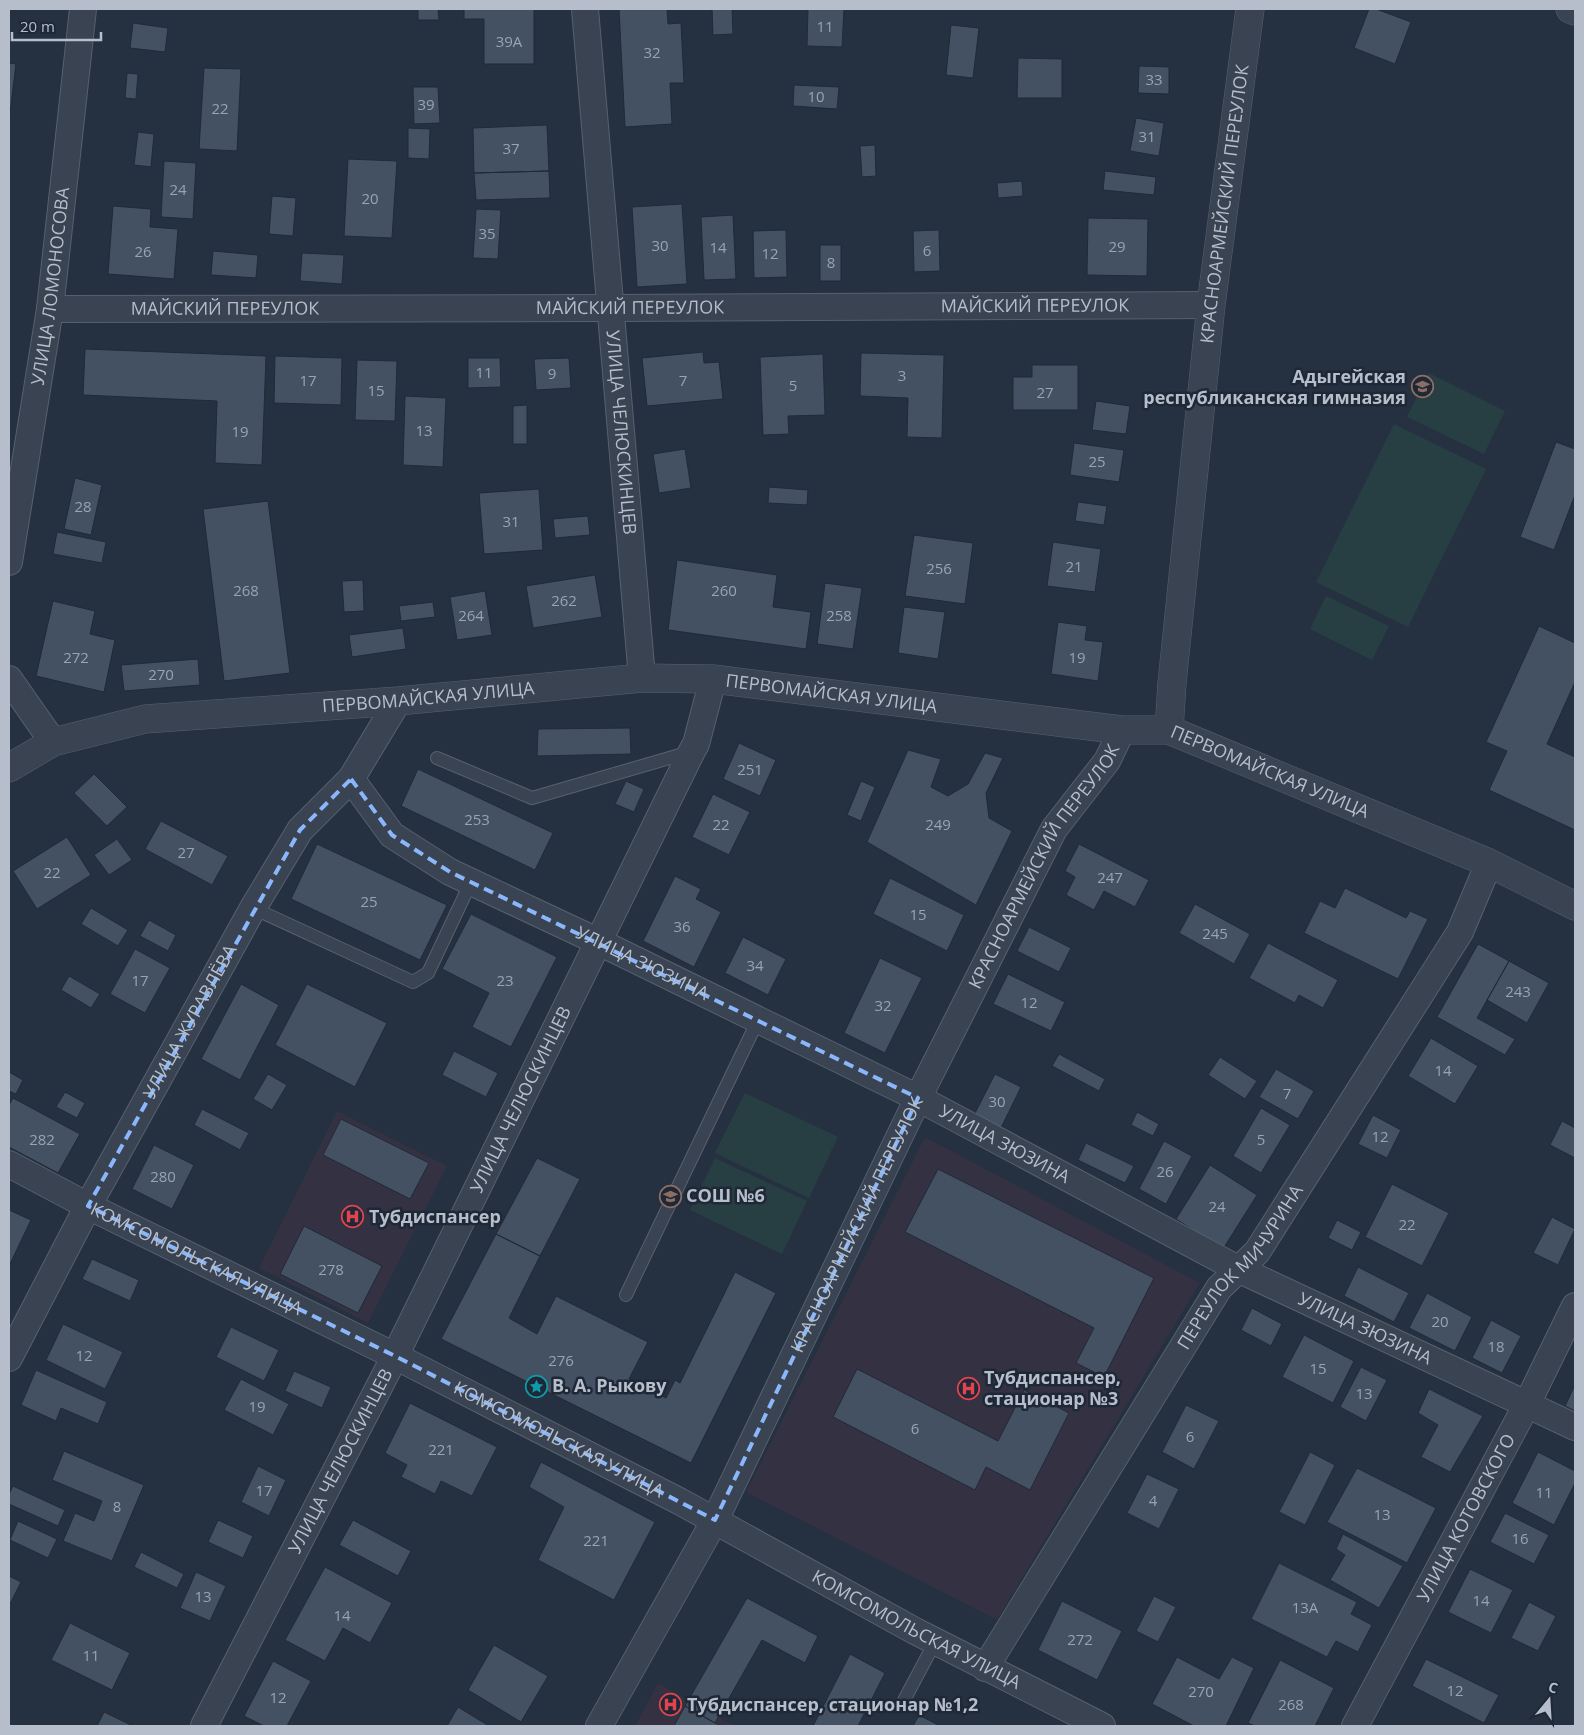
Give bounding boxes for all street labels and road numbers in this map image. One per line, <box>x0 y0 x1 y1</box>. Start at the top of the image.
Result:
street label: КРАСНОАРМЕЙСКИЙ ПЕРЕУЛОК <box>1194 63 1254 345</box>
street label: УЛИЦА ЛОМОНОСОВА <box>25 185 74 387</box>
street label: МАЙСКИЙ ПЕРЕУЛОК <box>941 292 1129 317</box>
street label: МАЙСКИЙ ПЕРЕУЛОК <box>536 294 724 319</box>
street label: МАЙСКИЙ ПЕРЕУЛОК <box>131 296 319 320</box>
street label: УЛИЦА ЧЕЛЮСКИНЦЕВ <box>601 329 643 536</box>
street label: ПЕРВОМАЙСКАЯ УЛИЦА <box>724 668 939 718</box>
street label: ПЕРВОМАЙСКАЯ УЛИЦА <box>321 675 536 717</box>
street label: ПЕРВОМАЙСКАЯ УЛИЦА <box>1167 719 1374 823</box>
street label: КРАСНОАРМЕЙСКИЙ ПЕРЕУЛОК <box>962 740 1124 993</box>
street label: УЛИЦА ЗЮЗИНА <box>572 920 714 1005</box>
street label: УЛИЦА ЖУРАВЛЁВА <box>137 939 242 1103</box>
street label: УЛИЦА ЧЕЛЮСКИНЦЕВ <box>464 1002 576 1197</box>
street label: КРАСНОАРМЕЙСКИЙ ПЕРЕУЛОК <box>784 1092 928 1356</box>
street label: УЛИЦА ЗЮЗИНА <box>935 1099 1075 1188</box>
street label: ПЕРЕУЛОК МИЧУРИНА <box>1171 1179 1308 1354</box>
street label: КОМСОМОЛЬСКАЯ УЛИЦА <box>87 1196 307 1320</box>
street label: УЛИЦА ЗЮЗИНА <box>1295 1286 1437 1370</box>
street label: УЛИЦА ЧЕЛЮСКИНЦЕВ <box>282 1364 398 1557</box>
street label: КОМСОМОЛЬСКАЯ УЛИЦА <box>450 1375 669 1503</box>
street label: УЛИЦА КОТОВСКОГО <box>1411 1429 1520 1606</box>
street label: КОМСОМОЛЬСКАЯ УЛИЦА <box>808 1564 1026 1694</box>

